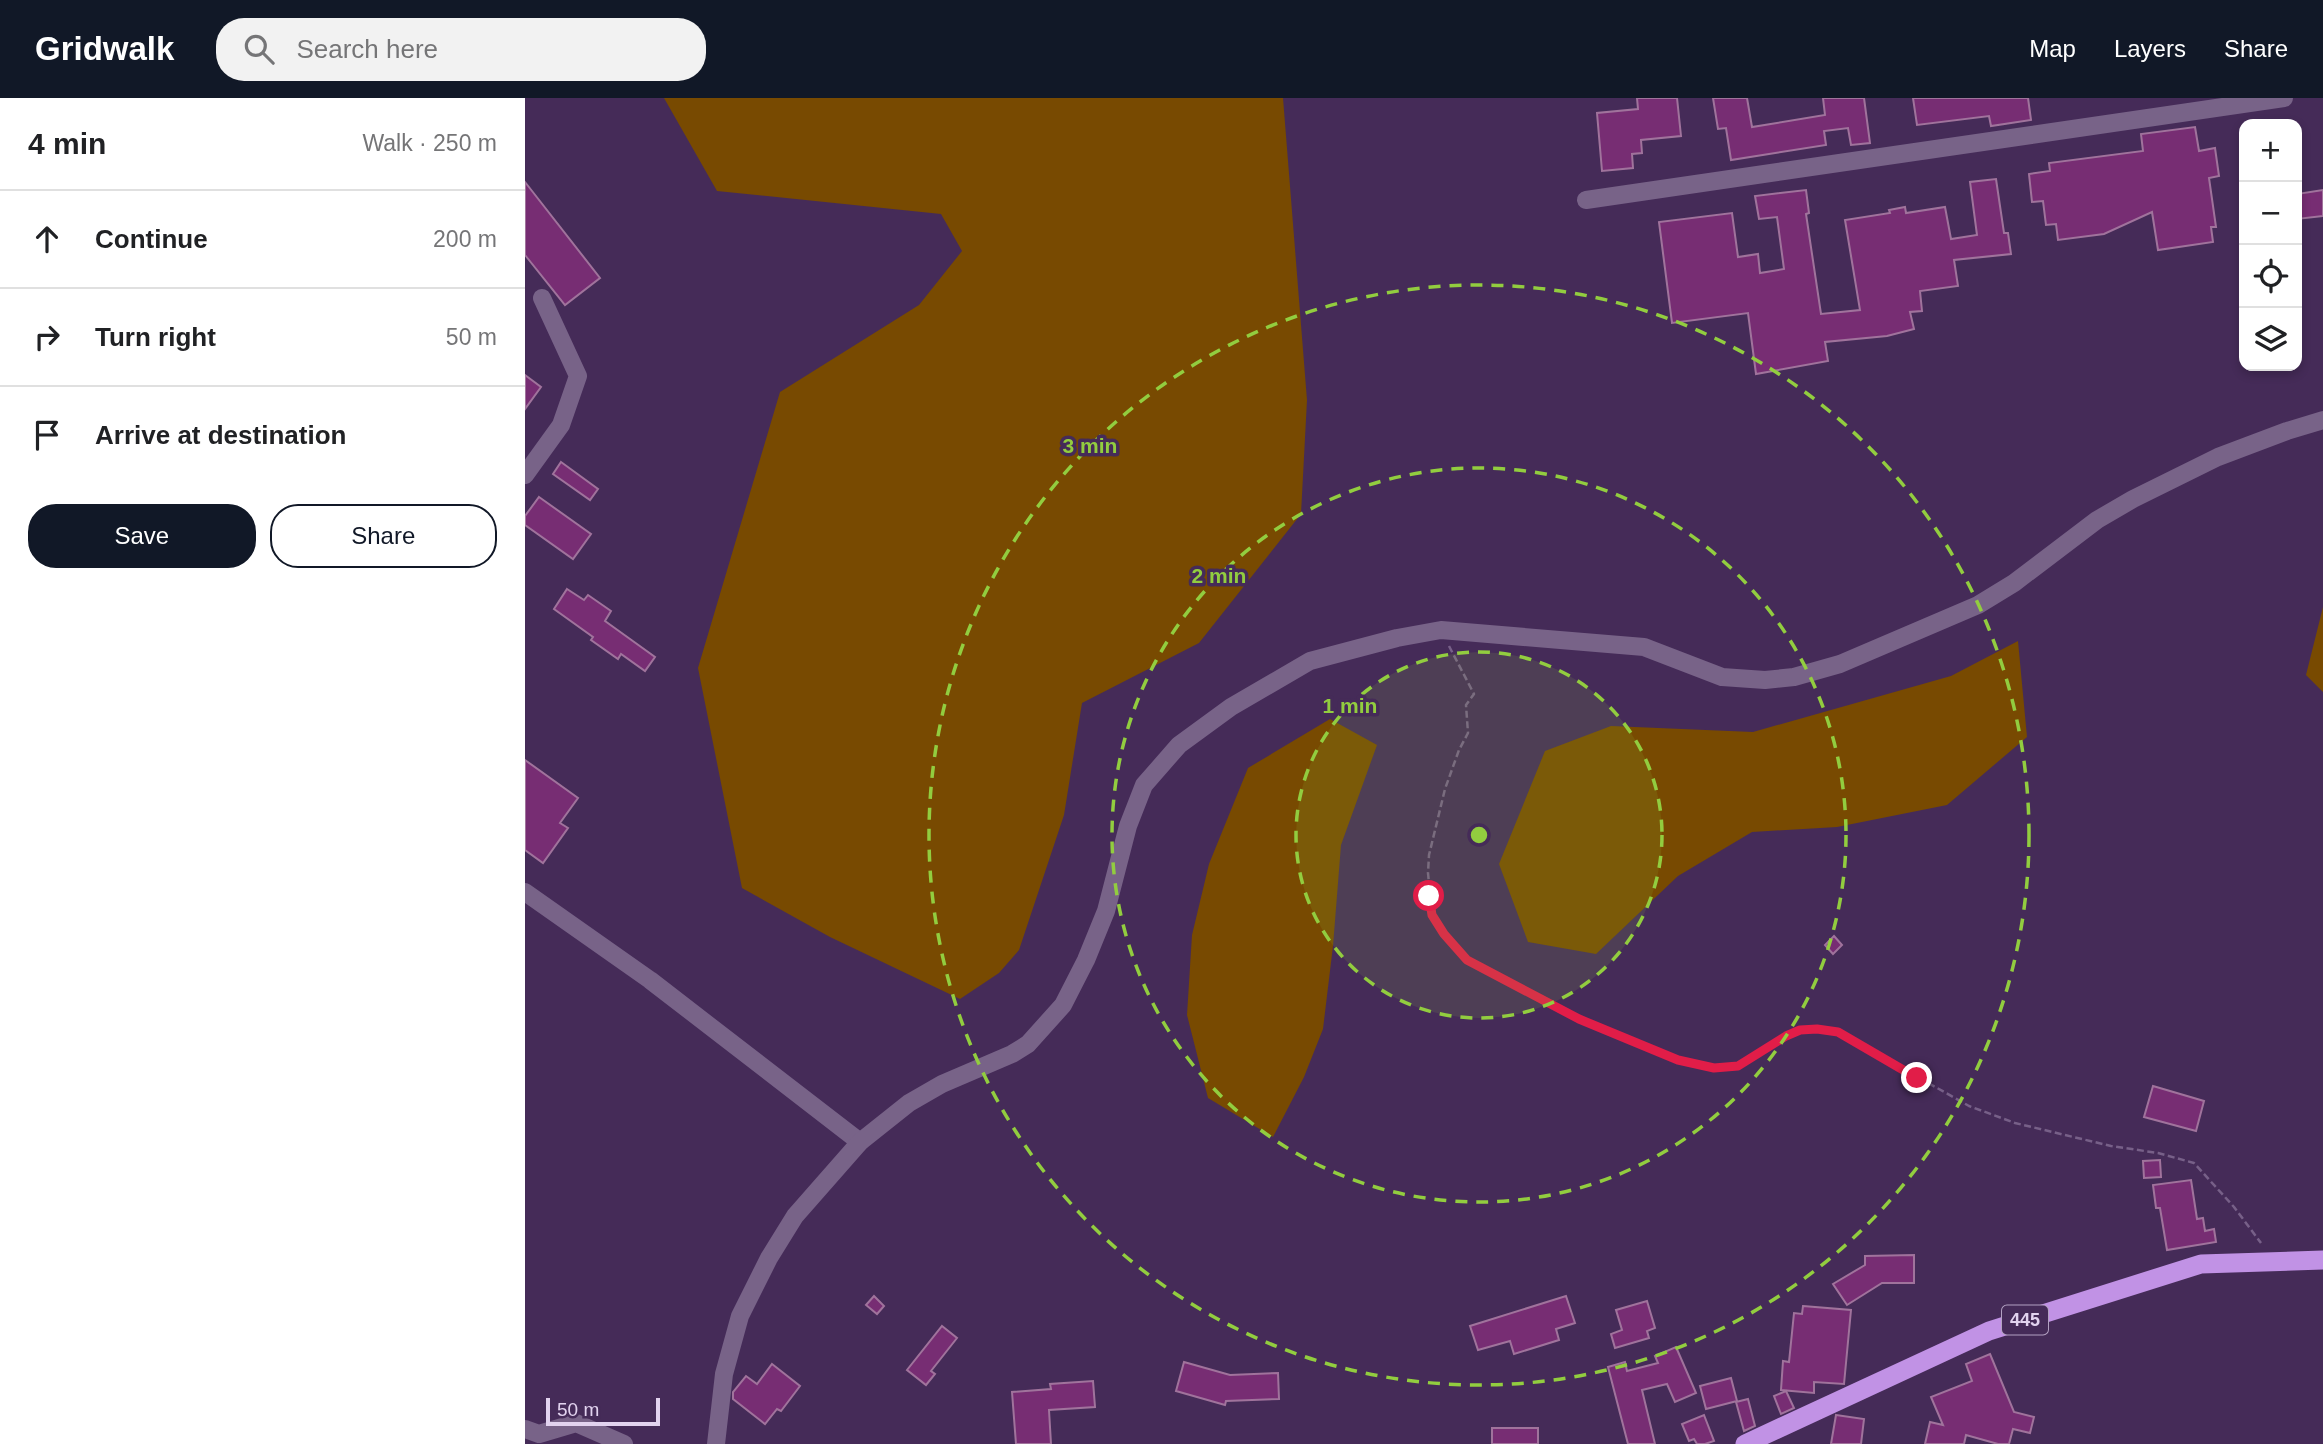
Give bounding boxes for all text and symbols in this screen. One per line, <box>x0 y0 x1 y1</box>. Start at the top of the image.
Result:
search box <box>216 18 706 81</box>
text: Gridwalk <box>35 30 174 67</box>
icon: search <box>240 30 278 68</box>
text: Search here <box>296 34 438 64</box>
text: Map <box>2029 35 2076 62</box>
text: Layers <box>2114 35 2186 62</box>
text: Share <box>2224 35 2288 62</box>
map controls <box>2239 119 2302 371</box>
button: + <box>2239 119 2302 182</box>
text: 4 min <box>28 127 106 160</box>
text: Walk · 250 m <box>362 130 497 156</box>
button: − <box>2239 182 2302 245</box>
icon: ahead <box>28 220 66 258</box>
text: Continue <box>95 224 208 254</box>
text: 200 m <box>433 226 497 252</box>
button: locate <box>2239 245 2302 308</box>
button: layers <box>2239 308 2302 371</box>
icon: right <box>28 318 66 356</box>
text: Turn right <box>95 322 216 352</box>
text: 50 m <box>446 324 497 350</box>
icon: arrive <box>28 416 66 454</box>
text: Arrive at destination <box>95 420 346 450</box>
text: 3 min <box>1063 434 1117 457</box>
button: Save <box>28 504 256 568</box>
button: Share <box>270 504 497 568</box>
text: 2 min <box>1192 564 1246 587</box>
text: 1 min <box>1323 694 1377 717</box>
centre of rings <box>1467 823 1491 847</box>
route start <box>1413 880 1444 911</box>
route end <box>1901 1062 1932 1093</box>
road number: 445 <box>2002 1306 2048 1335</box>
scale bar <box>546 1395 660 1427</box>
text: 50 m <box>557 1399 599 1420</box>

